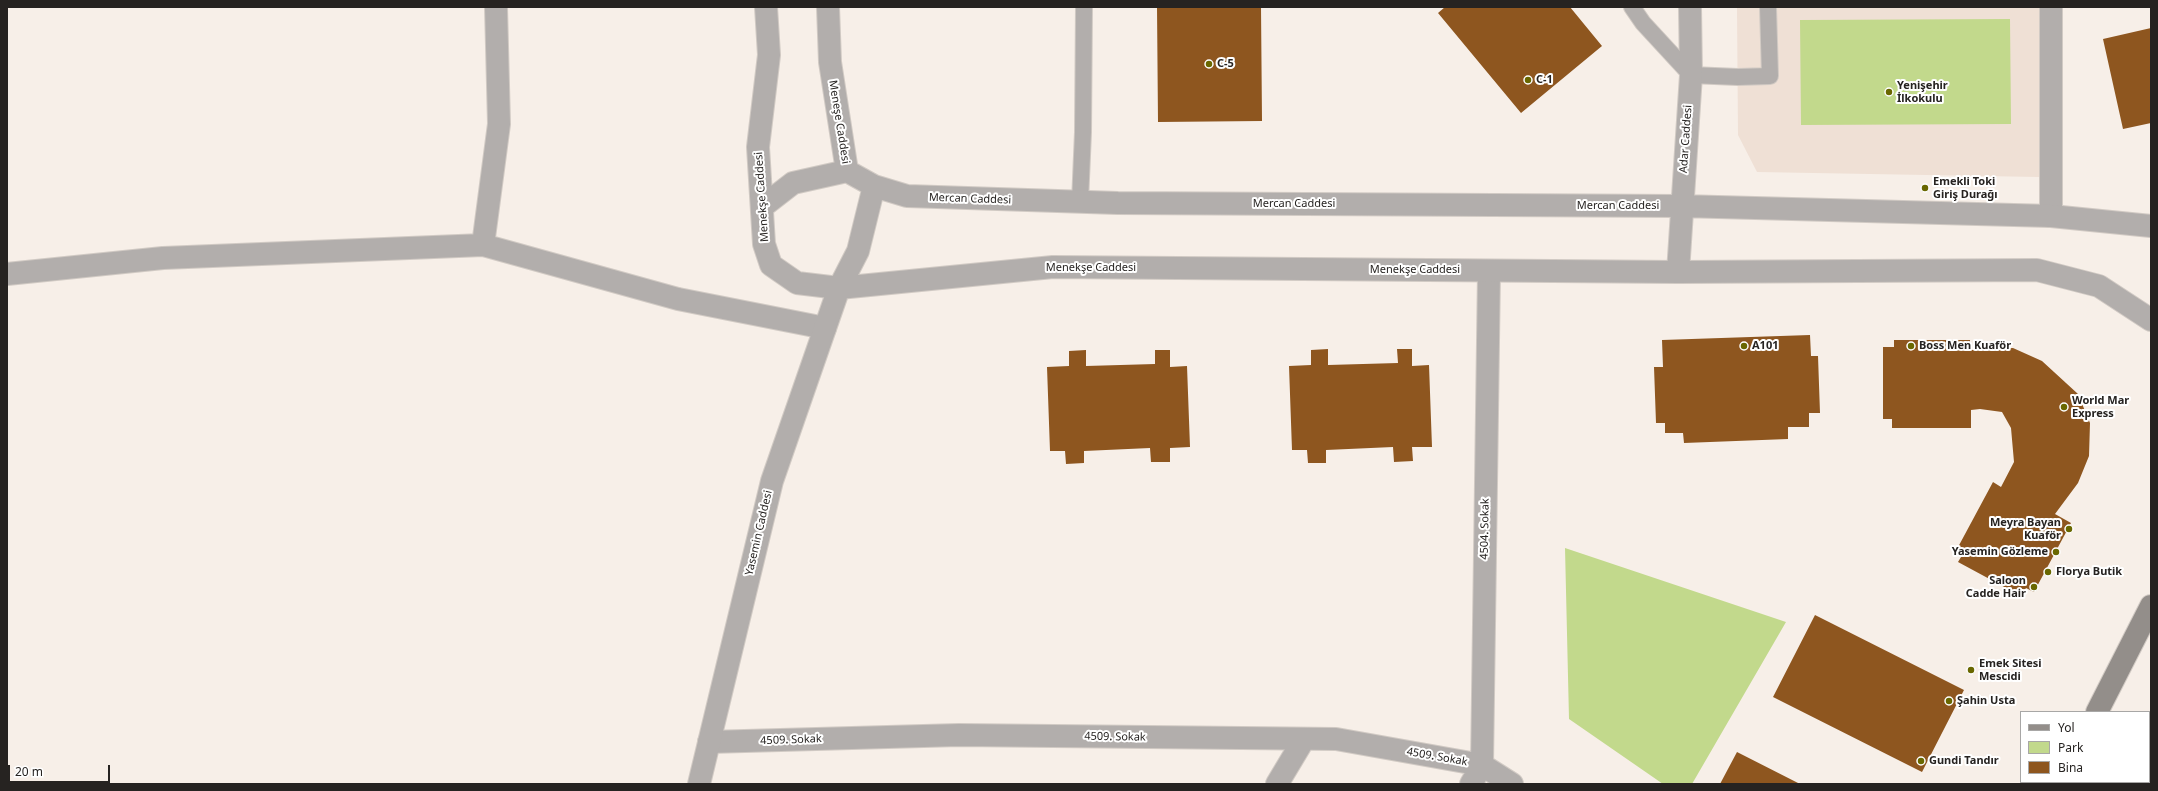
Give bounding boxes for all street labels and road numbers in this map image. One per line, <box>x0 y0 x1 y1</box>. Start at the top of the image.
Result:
street label: Meneşe Caddesi <box>826 79 852 165</box>
street label: Adar Caddesi <box>1677 104 1695 174</box>
street label: Menekşe Caddesi <box>752 151 772 243</box>
street label: Mercan Caddesi <box>929 191 1011 207</box>
street label: Mercan Caddesi <box>1253 197 1335 211</box>
street label: Mercan Caddesi <box>1577 199 1659 213</box>
street label: Menekşe Caddesi <box>1046 261 1136 275</box>
street label: Menekşe Caddesi <box>1370 263 1460 277</box>
street label: Yasemin Caddesi <box>743 489 775 577</box>
street label: 4504. Sokak <box>1478 498 1492 560</box>
street label: 4509. Sokak <box>1084 730 1146 744</box>
street label: 4509. Sokak <box>760 732 822 748</box>
street label: 4509. Sokak <box>1406 745 1468 769</box>

